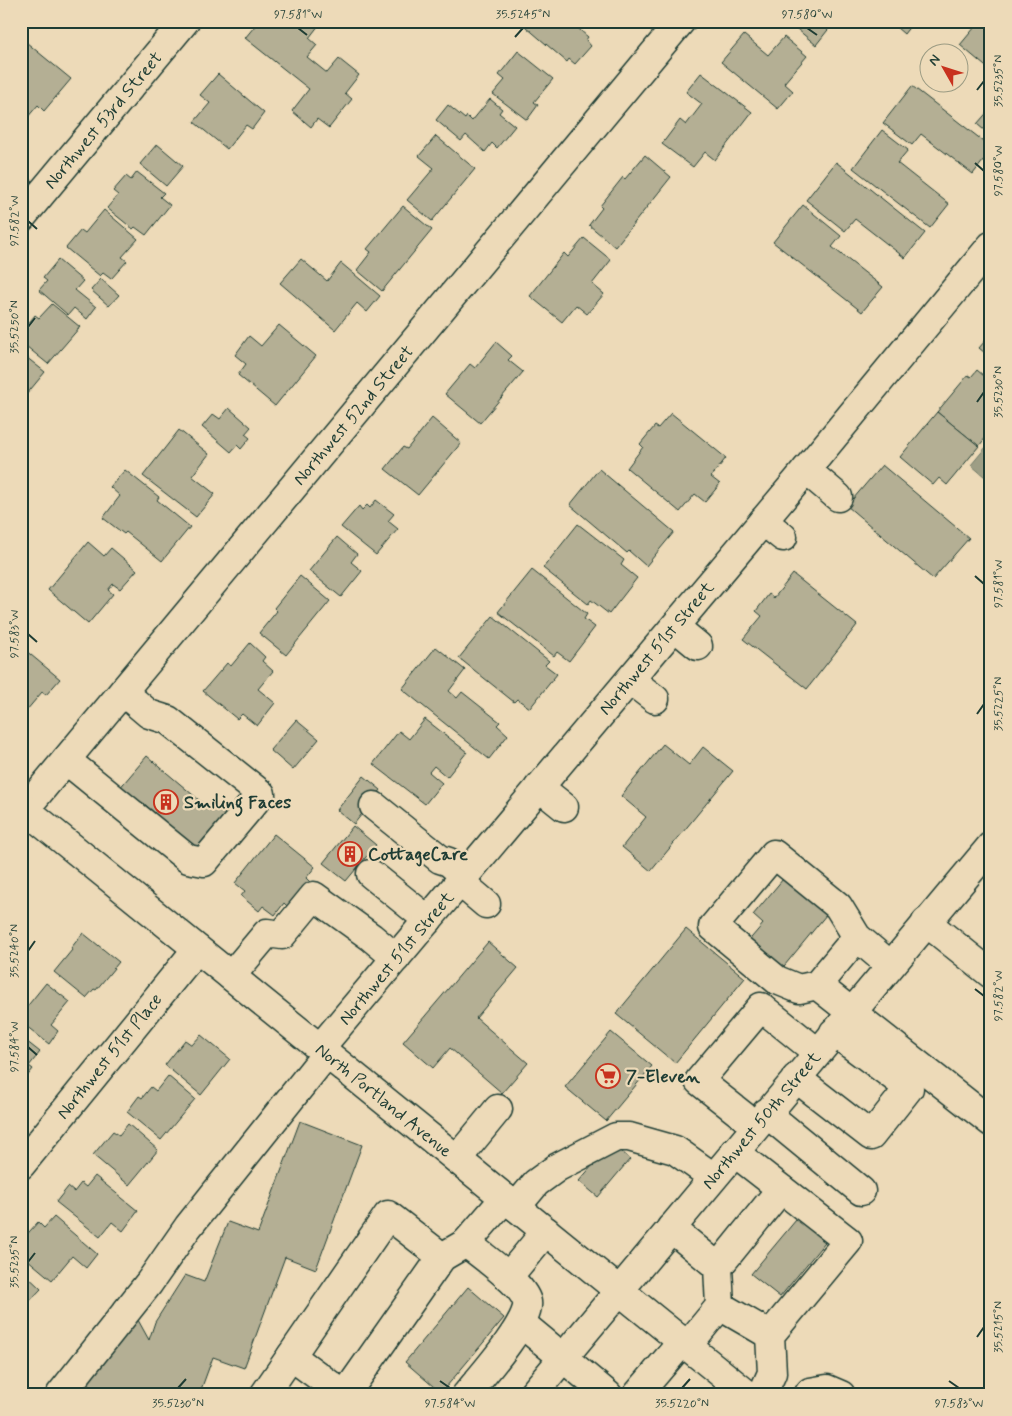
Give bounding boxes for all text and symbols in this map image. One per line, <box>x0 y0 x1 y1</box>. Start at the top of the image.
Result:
text: 97.581°W <box>274 7 322 23</box>
text: 35.5245°N <box>496 7 550 23</box>
text: 97.580°W <box>782 7 832 23</box>
north arrow <box>920 42 970 92</box>
street label: Northwest 53rd Street <box>39 47 168 194</box>
text: N <box>925 51 945 70</box>
text: 35.5235°N <box>991 55 1007 107</box>
text: 97.580°W <box>991 146 1007 196</box>
text: 97.582°W <box>7 196 23 246</box>
text: 35.5250°N <box>7 300 23 354</box>
street label: Northwest 52nd Street <box>288 340 420 491</box>
text: 35.5230°N <box>991 366 1007 418</box>
text: 97.581°W <box>991 560 1007 608</box>
street label: Northwest 51st Street <box>594 576 720 721</box>
text: 97.583°W <box>7 610 23 658</box>
text: 35.5225°N <box>991 677 1007 731</box>
building icon: Smiling Faces <box>153 789 179 815</box>
place label: Smiling Faces <box>184 791 291 817</box>
building icon: CottageCare <box>337 841 363 867</box>
place label: CottageCare <box>368 843 468 867</box>
street label: Northwest 51st Street <box>334 886 460 1031</box>
text: 35.5240°N <box>7 924 23 978</box>
text: 97.582°W <box>991 971 1007 1021</box>
street label: Northwest 51st Place <box>51 989 168 1125</box>
text: 97.584°W <box>7 1022 23 1072</box>
street label: North Portland Avenue <box>310 1038 457 1164</box>
street label: Northwest 50th Street <box>697 1046 827 1195</box>
supermarket icon: 7-Eleven <box>595 1063 621 1089</box>
place label: 7-Eleven <box>626 1065 701 1089</box>
text: 35.5235°N <box>7 1236 23 1288</box>
text: 35.5215°N <box>991 1301 1007 1353</box>
text: 35.5230°N <box>152 1396 204 1412</box>
text: 97.584°W <box>425 1396 475 1412</box>
text: 35.5220°N <box>655 1396 709 1412</box>
text: 97.583°W <box>935 1396 983 1412</box>

